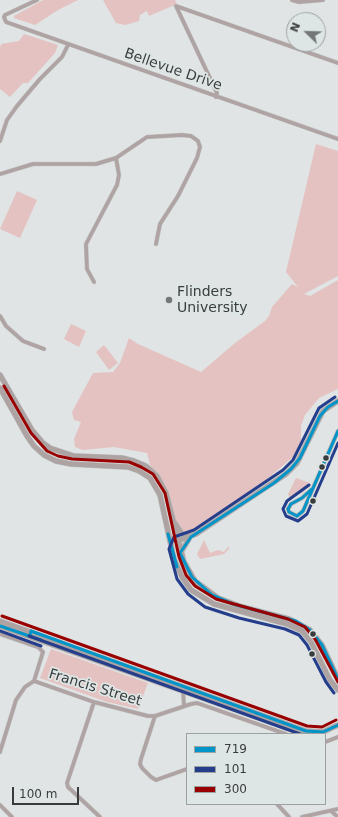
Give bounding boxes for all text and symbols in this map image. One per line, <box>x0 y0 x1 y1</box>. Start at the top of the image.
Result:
north arrow <box>286 12 326 52</box>
text: N <box>288 21 303 34</box>
street label: Bellevue Drive <box>122 45 224 95</box>
place label: Flinders University <box>177 284 248 316</box>
marker: Flinders University <box>164 295 174 305</box>
unlabelled marker <box>321 453 331 463</box>
unlabelled marker <box>317 462 327 472</box>
unlabelled marker <box>308 496 318 506</box>
unlabelled marker <box>308 629 318 639</box>
unlabelled marker <box>307 649 317 659</box>
street label: Francis Street <box>47 666 143 710</box>
legend <box>186 733 326 805</box>
text: 719 <box>224 742 247 756</box>
text: 101 <box>224 762 247 776</box>
scale bar <box>14 779 81 805</box>
text: 300 <box>224 782 247 796</box>
text: 100 m <box>19 787 57 801</box>

